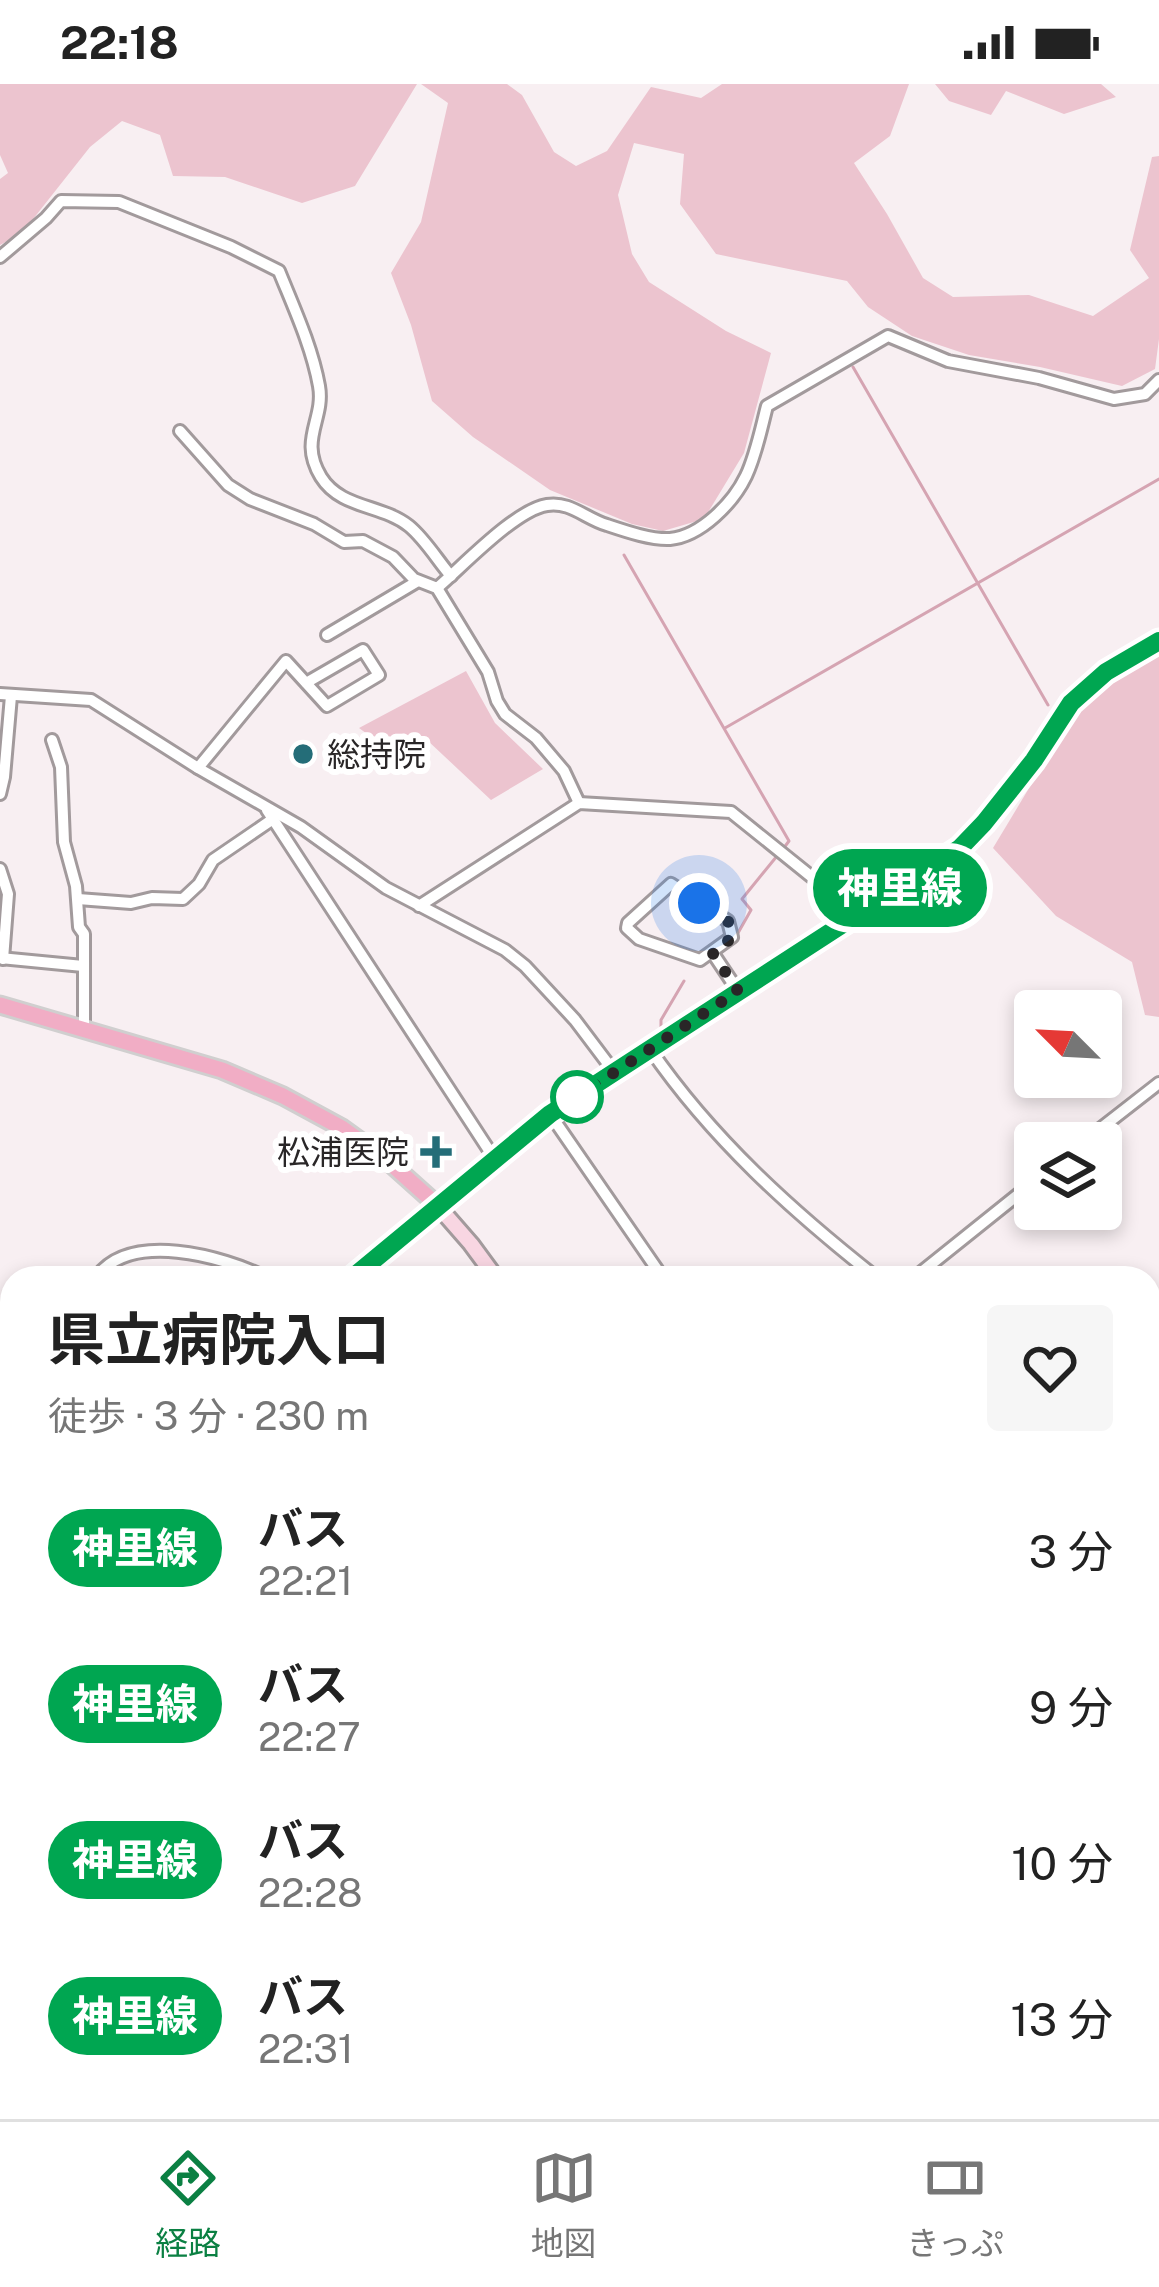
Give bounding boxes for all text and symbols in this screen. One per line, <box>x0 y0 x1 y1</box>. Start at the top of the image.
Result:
text: 22:18 <box>60 16 179 69</box>
place label: 総持院 <box>327 735 426 773</box>
marker: 総持院 <box>290 741 316 767</box>
line badge: 神里線 <box>831 849 969 927</box>
text: 神里線 <box>837 863 963 912</box>
your location <box>669 873 729 933</box>
north arrow <box>1014 990 1122 1098</box>
map controls <box>1014 990 1122 1230</box>
unlabelled marker <box>552 1072 602 1122</box>
button: layers <box>1014 1122 1122 1230</box>
place label: 松浦医院 <box>277 1133 409 1171</box>
marker: 松浦医院 <box>420 1136 452 1168</box>
button: heart <box>987 1305 1113 1431</box>
text: 県立病院入口 <box>48 1306 390 1373</box>
text: 徒歩 · 3 分 · 230 m <box>48 1393 369 1439</box>
text: バス <box>258 1502 348 1555</box>
text: 神里線 <box>72 1523 198 1572</box>
text: 3 分 <box>1029 1525 1113 1578</box>
text: 22:21 <box>258 1558 353 1604</box>
text: バス <box>258 1658 348 1711</box>
text: 神里線 <box>72 1679 198 1728</box>
text: 9 分 <box>1029 1681 1113 1734</box>
text: 22:27 <box>258 1714 361 1760</box>
text: バス <box>258 1814 348 1867</box>
text: 神里線 <box>72 1835 198 1884</box>
text: 10 分 <box>1011 1837 1113 1890</box>
text: 22:28 <box>258 1870 363 1916</box>
text: バス <box>258 1970 348 2023</box>
text: 神里線 <box>72 1991 198 2040</box>
text: 13 分 <box>1010 1993 1113 2046</box>
text: 22:31 <box>258 2026 354 2072</box>
tab: 経路 <box>155 2145 221 2265</box>
tab: 地図 <box>531 2145 597 2265</box>
tab: きっぷ <box>906 2145 1004 2265</box>

